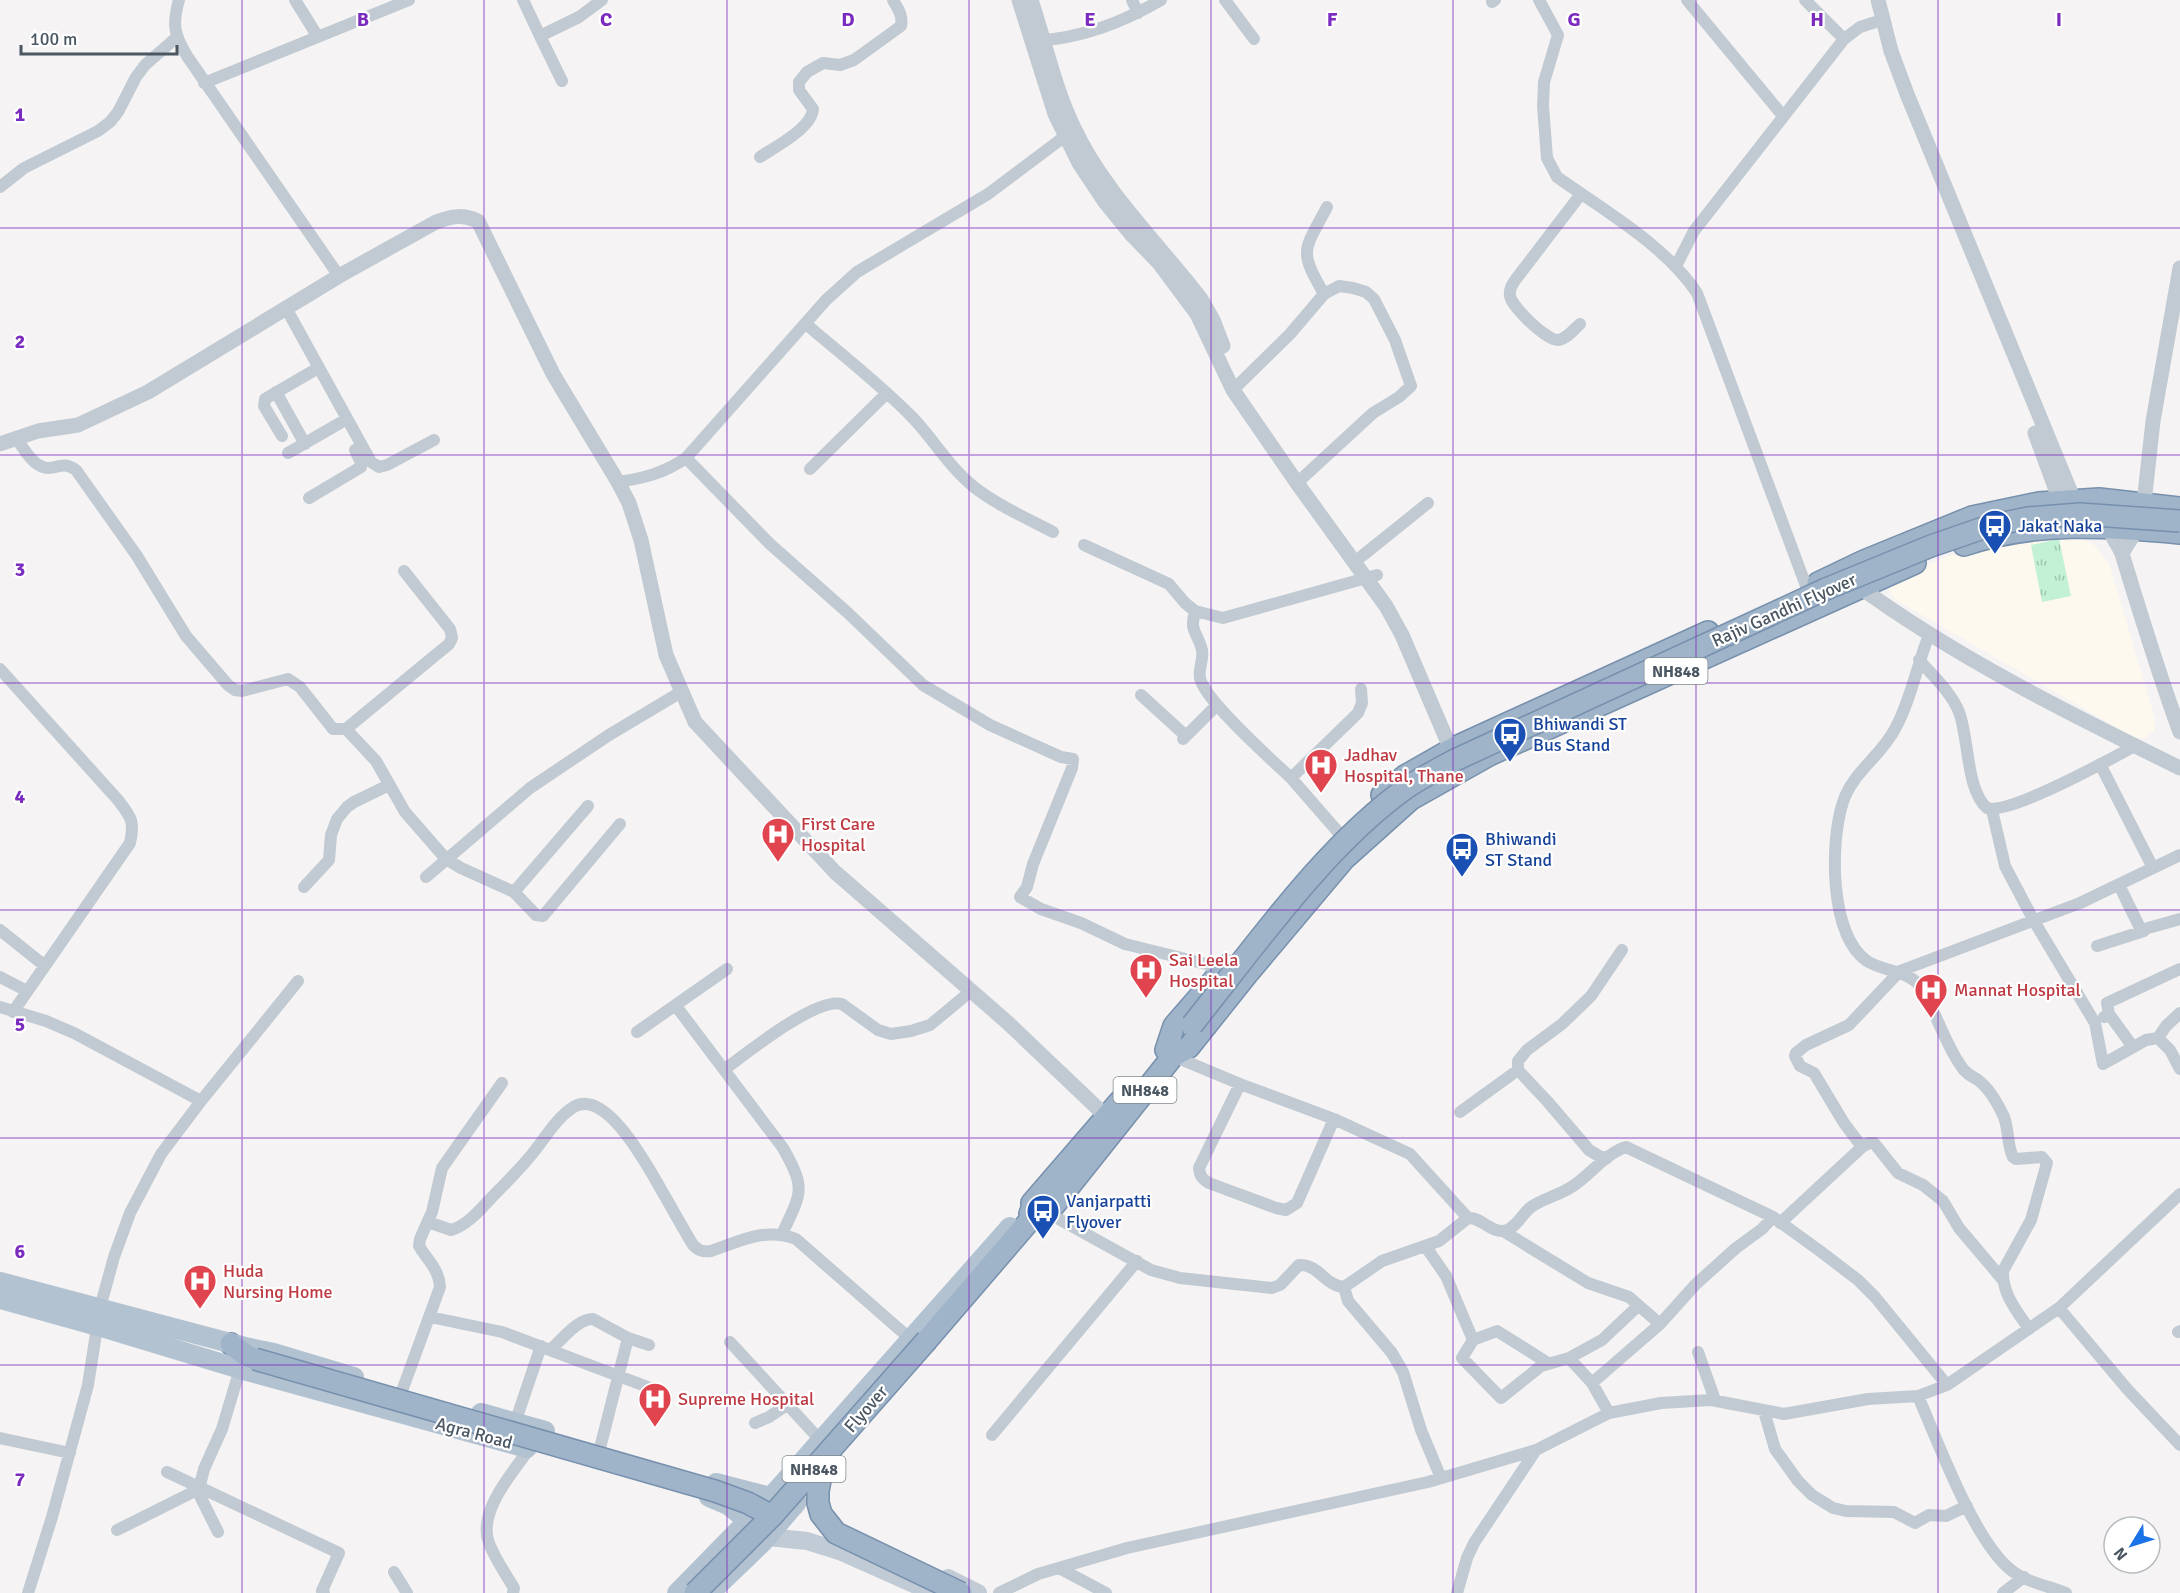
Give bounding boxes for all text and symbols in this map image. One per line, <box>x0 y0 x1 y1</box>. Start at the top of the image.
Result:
text: B <box>357 7 369 32</box>
text: C <box>600 7 612 32</box>
text: D <box>841 7 855 32</box>
text: E <box>1084 7 1096 32</box>
text: F <box>1327 7 1338 32</box>
text: G <box>1567 7 1581 32</box>
text: H <box>1810 7 1824 32</box>
text: I <box>2056 7 2062 32</box>
scale bar <box>21 18 177 56</box>
text: 100 m <box>30 28 77 50</box>
text: 1 <box>15 102 26 127</box>
text: 2 <box>15 329 25 354</box>
bus stop icon: Jakat Naka <box>1977 508 2013 555</box>
place label: Jakat Naka <box>2018 515 2102 537</box>
text: 3 <box>15 557 25 582</box>
street label: Rajiv Gandhi Flyover <box>1708 568 1860 652</box>
road number: NH848 <box>1644 658 1708 684</box>
place label: Bhiwandi ST Bus Stand <box>1533 713 1627 756</box>
bus stop icon: Bhiwandi ST Bus Stand <box>1492 716 1528 763</box>
place label: Jadhav Hospital, Thane <box>1344 744 1464 787</box>
hospital icon: Jadhav Hospital, Thane <box>1303 747 1339 794</box>
text: 4 <box>15 784 26 809</box>
place label: First Care Hospital <box>801 813 875 856</box>
hospital icon: First Care Hospital <box>760 816 796 863</box>
place label: Bhiwandi ST Stand <box>1485 828 1557 871</box>
bus stop icon: Bhiwandi ST Stand <box>1444 831 1480 878</box>
place label: Sai Leela Hospital <box>1169 949 1238 992</box>
hospital icon: Sai Leela Hospital <box>1128 952 1164 999</box>
hospital icon: Mannat Hospital <box>1913 972 1949 1019</box>
place label: Mannat Hospital <box>1954 979 2081 1001</box>
text: 5 <box>15 1012 25 1037</box>
road number: NH848 <box>1114 1077 1176 1103</box>
place label: Vanjarpatti Flyover <box>1066 1190 1151 1233</box>
bus stop icon: Vanjarpatti Flyover <box>1025 1193 1061 1240</box>
text: 6 <box>15 1239 26 1264</box>
place label: Huda Nursing Home <box>223 1260 333 1303</box>
hospital icon: Huda Nursing Home <box>182 1263 218 1310</box>
hospital icon: Supreme Hospital <box>637 1381 673 1428</box>
street label: Flyover <box>840 1381 893 1437</box>
place label: Supreme Hospital <box>678 1388 814 1410</box>
street label: Agra Road <box>433 1412 515 1454</box>
road number: NH848 <box>782 1456 846 1482</box>
text: 7 <box>15 1467 26 1492</box>
north arrow <box>2102 1515 2162 1575</box>
text: N <box>2110 1543 2132 1564</box>

